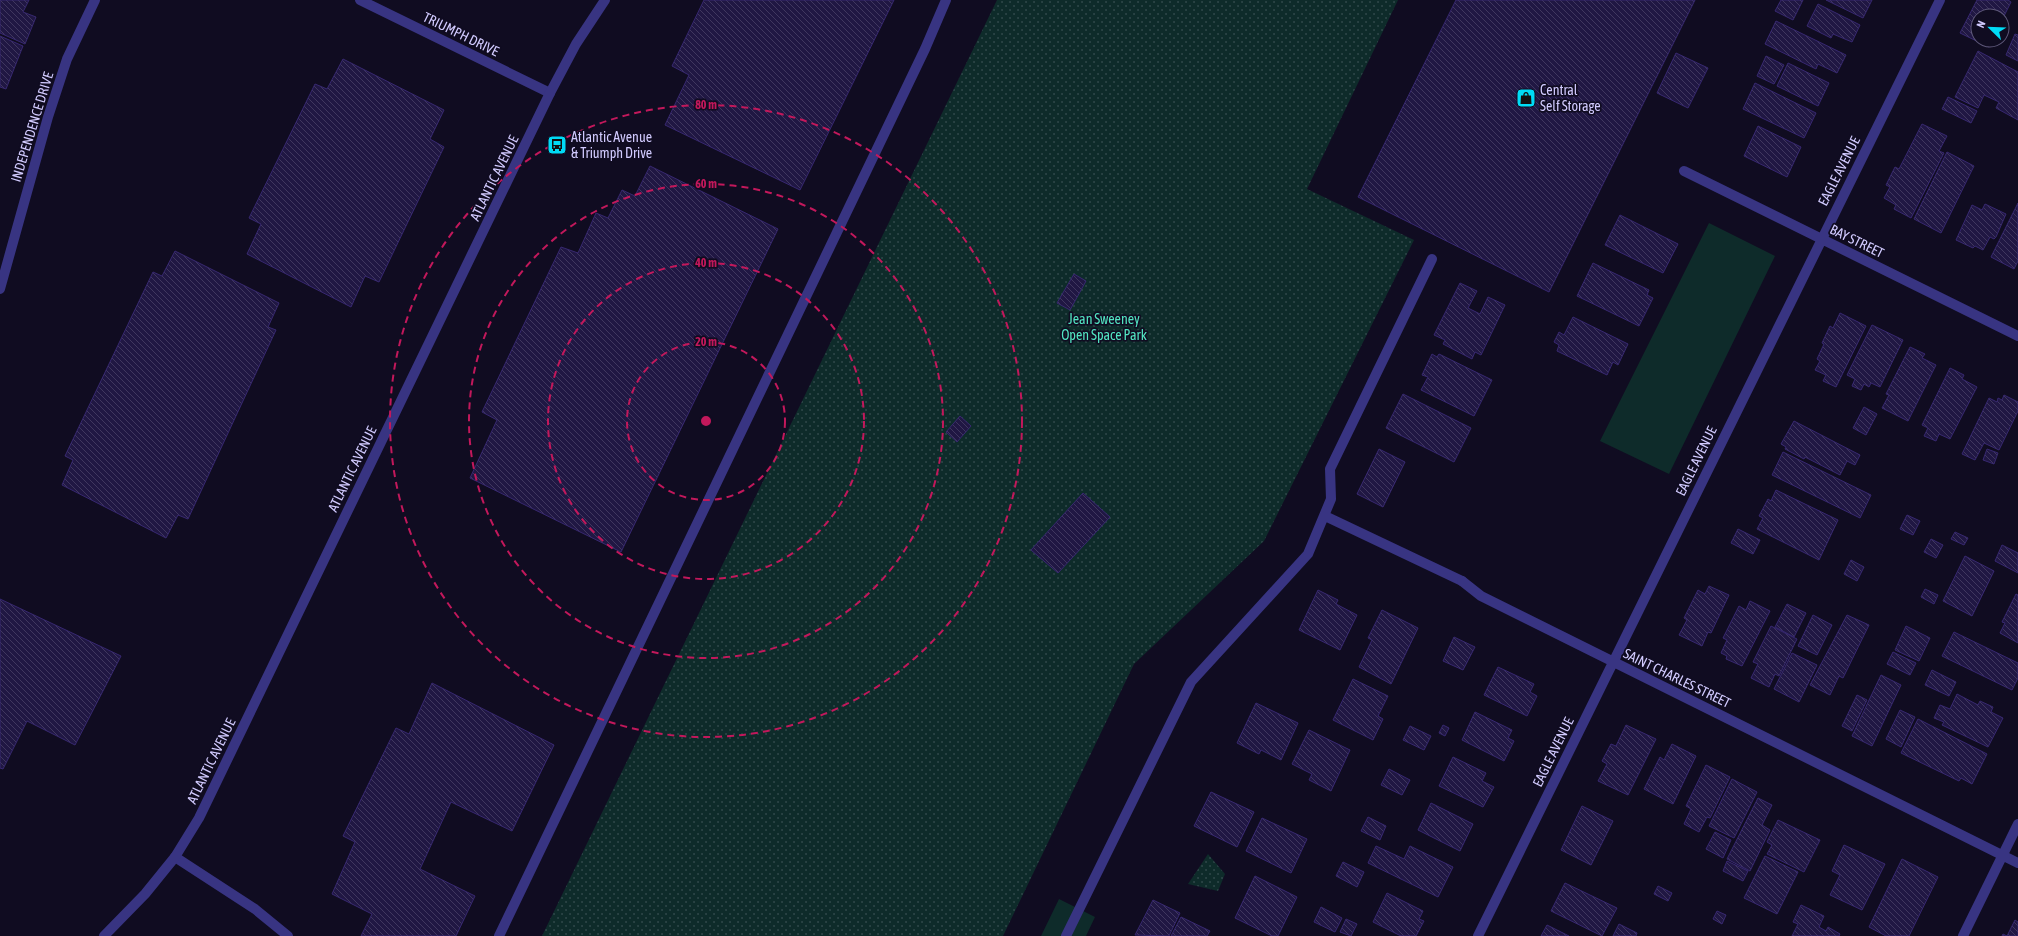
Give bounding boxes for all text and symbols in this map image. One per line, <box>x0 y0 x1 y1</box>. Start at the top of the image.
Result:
north arrow <box>1970 8 2010 48</box>
street label: TRIUMPH DRIVE <box>420 9 502 59</box>
text: N <box>1974 19 1988 29</box>
street label: INDEPENDENCE DRIVE <box>8 70 56 184</box>
place label: Central Self Storage <box>1540 82 1601 114</box>
shop icon: Central Self Storage <box>1515 87 1537 109</box>
text: 80 m <box>695 98 717 112</box>
place label: Atlantic Avenue & Triumph Drive <box>571 129 652 161</box>
street label: ATLANTIC AVENUE <box>466 133 522 223</box>
bus stop icon: Atlantic Avenue & Triumph Drive <box>546 134 568 156</box>
street label: EAGLE AVENUE <box>1815 134 1863 208</box>
text: 60 m <box>695 177 717 191</box>
street label: BAY STREET <box>1827 221 1887 261</box>
text: 40 m <box>694 256 717 270</box>
park label: Jean Sweeney Open Space Park <box>1061 311 1147 343</box>
text: 20 m <box>695 335 717 349</box>
centre of rings <box>699 414 713 428</box>
street label: ATLANTIC AVENUE <box>324 424 380 514</box>
street label: EAGLE AVENUE <box>1672 424 1720 498</box>
street label: SAINT CHARLES STREET <box>1621 645 1733 711</box>
street label: EAGLE AVENUE <box>1529 715 1577 789</box>
street label: ATLANTIC AVENUE <box>183 716 239 806</box>

